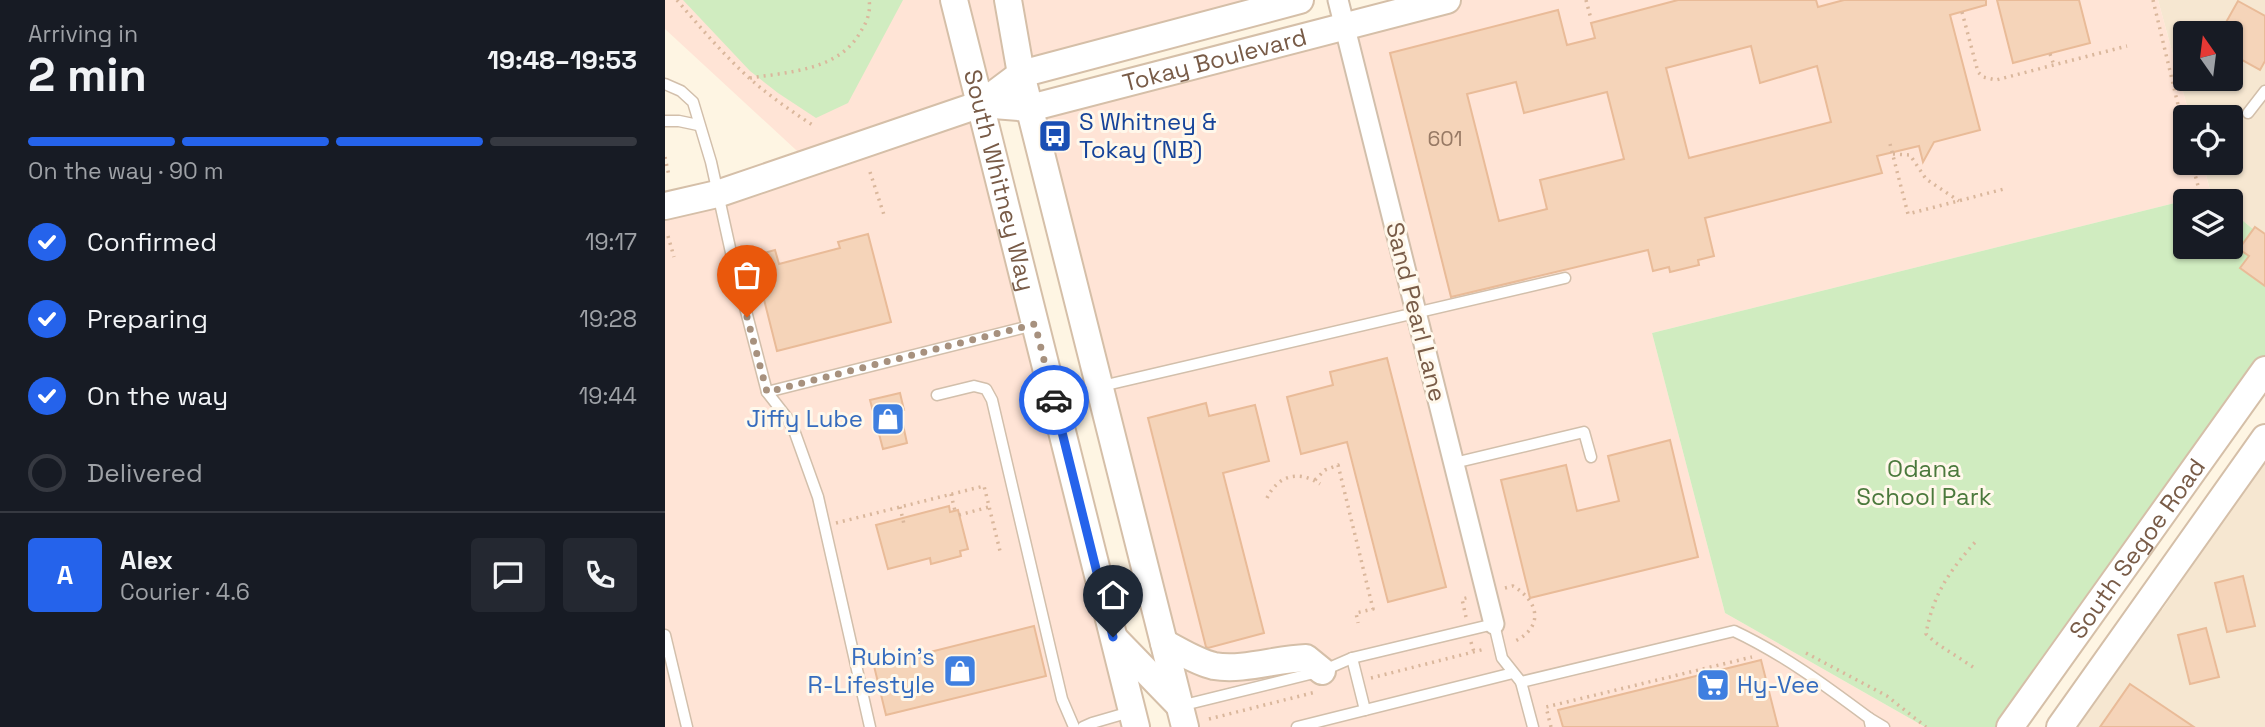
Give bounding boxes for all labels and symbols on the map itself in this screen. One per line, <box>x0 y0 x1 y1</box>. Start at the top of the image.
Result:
street label: Tokay Boulevard <box>1119 21 1310 98</box>
north arrow <box>2173 21 2243 91</box>
street label: South Whitney Way <box>957 66 1042 294</box>
place label: S Whitney & Tokay (NB) <box>1079 106 1217 165</box>
bus stop icon: S Whitney & Tokay (NB) <box>1036 117 1074 155</box>
house number: 601 <box>1427 125 1463 152</box>
street label: Sand Pearl Lane <box>1379 219 1454 405</box>
pin <box>717 245 777 317</box>
courier <box>1019 365 1089 435</box>
shop icon: Jiffy Lube <box>869 400 907 438</box>
place label: Jiffy Lube <box>746 403 863 434</box>
street label: South Segoe Road <box>2062 452 2212 645</box>
park label: Odana School Park <box>1856 453 1992 512</box>
pin <box>1083 565 1143 637</box>
place label: Rubin's R-Lifestyle <box>808 641 935 700</box>
shop icon: Rubin's R-Lifestyle <box>941 652 979 690</box>
supermarket icon: Hy-Vee <box>1694 666 1732 704</box>
place label: Hy-Vee <box>1737 669 1819 700</box>

